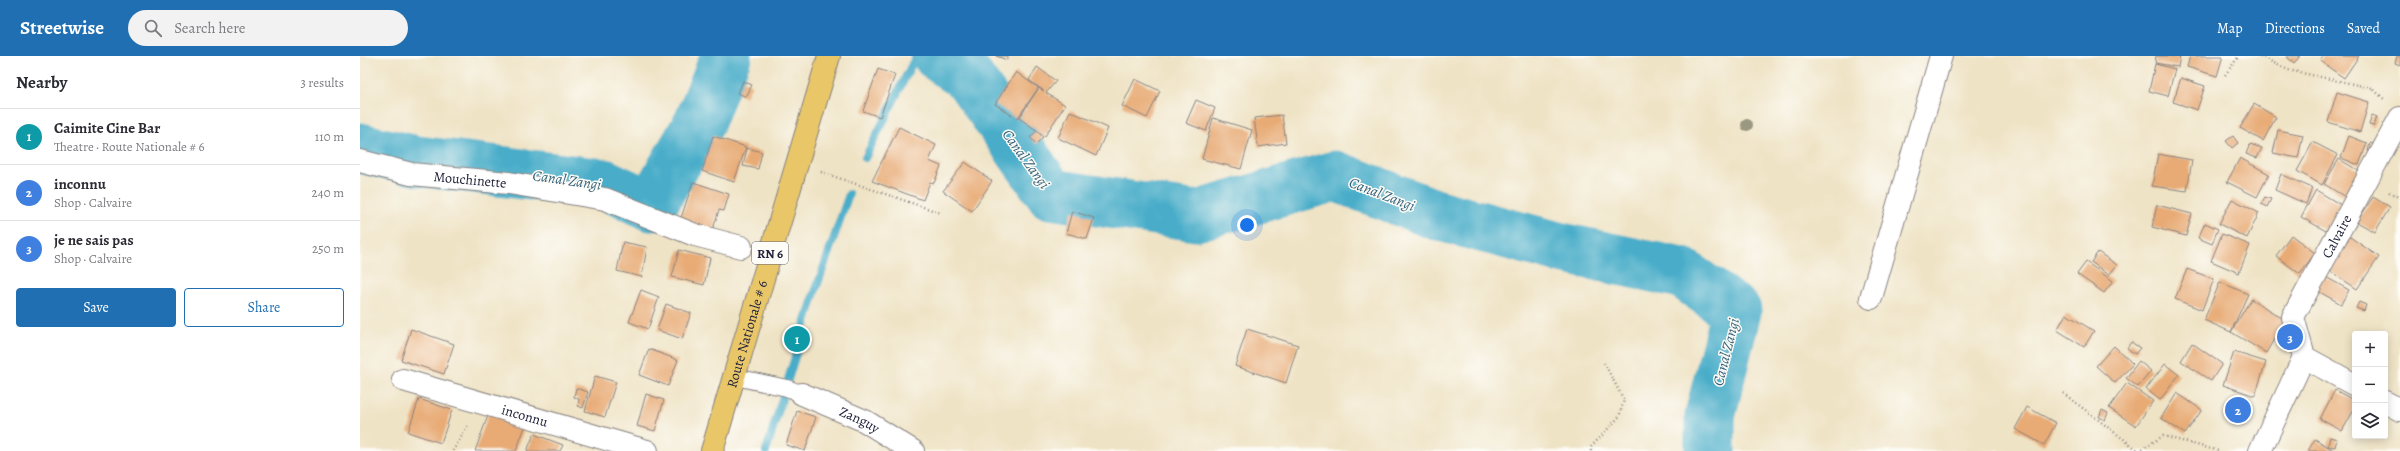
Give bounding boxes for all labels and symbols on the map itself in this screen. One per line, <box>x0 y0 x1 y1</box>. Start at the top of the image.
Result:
water label: Canal Zangi <box>998 125 1054 193</box>
water label: Canal Zangi <box>531 165 603 195</box>
street label: Mouchinette <box>433 167 507 193</box>
water label: Canal Zangi <box>1346 172 1418 216</box>
street label: Calvaire <box>2317 211 2356 262</box>
your location <box>1237 215 1257 235</box>
road number: RN 6 <box>752 242 788 264</box>
street label: Route Nationale # 6 <box>722 278 772 390</box>
water label: Canal Zangi <box>1708 316 1744 388</box>
pin: 3 <box>2277 322 2303 352</box>
pin: 1 <box>784 324 810 354</box>
pin: 2 <box>2225 395 2251 425</box>
street label: inconnu <box>499 400 551 432</box>
street label: Zanguy <box>836 402 884 438</box>

